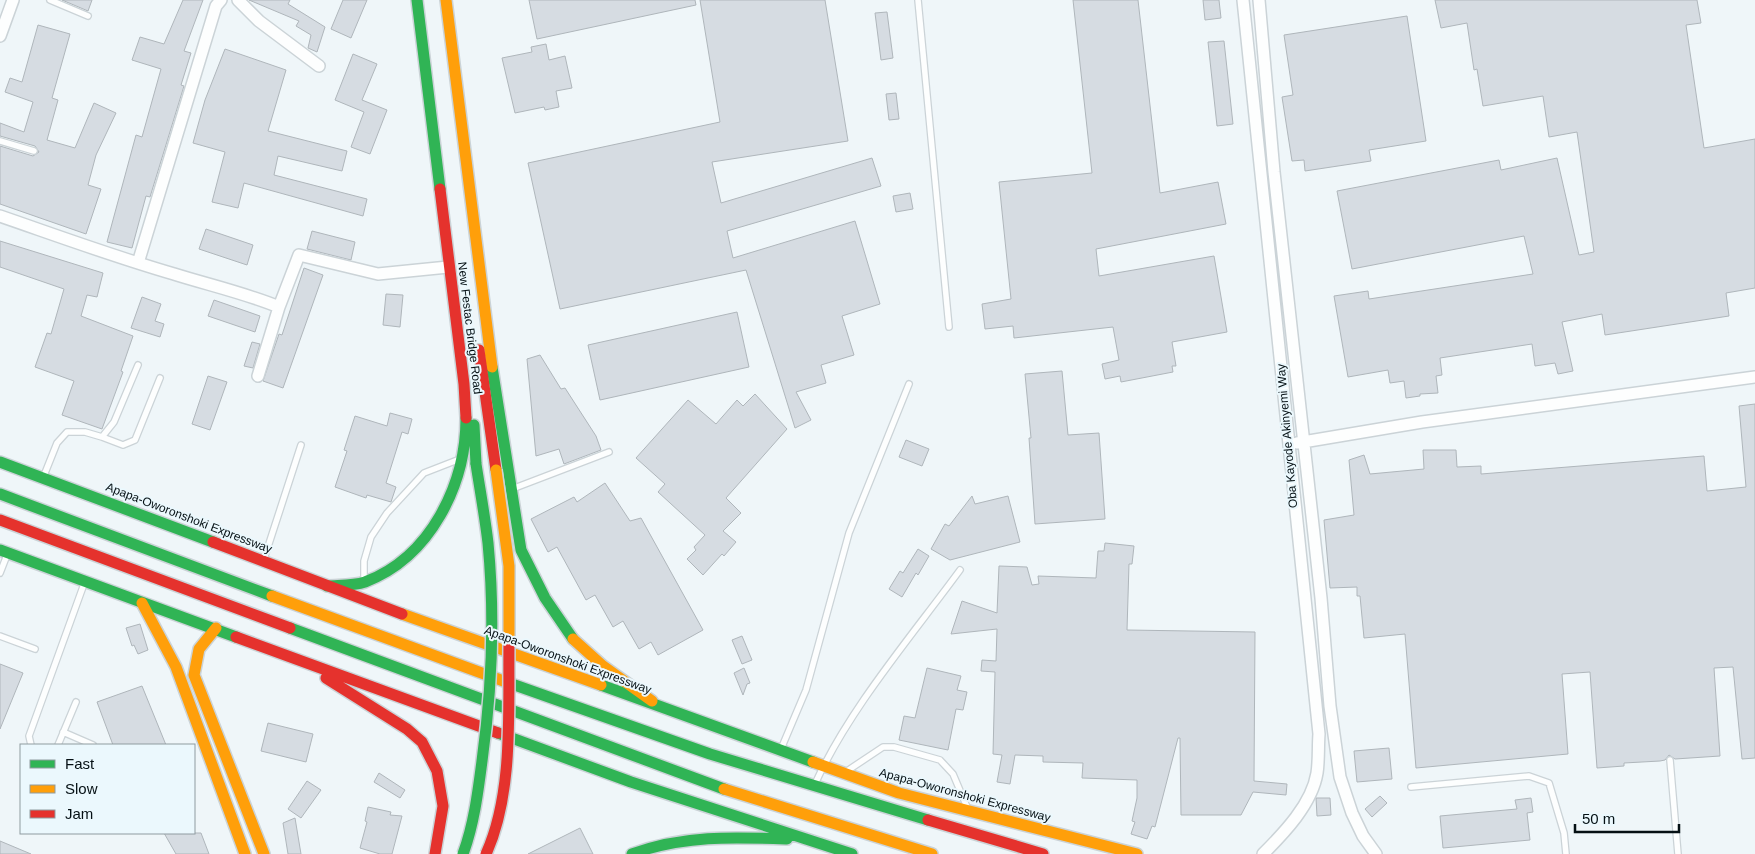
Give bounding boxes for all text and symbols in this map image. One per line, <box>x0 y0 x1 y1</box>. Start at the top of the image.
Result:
street label: New Festac Bridge Road <box>455 261 485 395</box>
street label: Oba Kayode Akinyemi Way <box>1274 363 1300 509</box>
street label: Apapa-Oworonshoki Expressway <box>104 480 274 556</box>
street label: Apapa-Oworonshoki Expressway <box>483 623 653 697</box>
legend <box>20 744 195 834</box>
text: Fast <box>65 755 95 772</box>
street label: Apapa-Oworonshoki Expressway <box>878 765 1052 825</box>
text: Slow <box>65 780 98 797</box>
scale bar <box>1575 802 1679 834</box>
text: Jam <box>65 805 93 822</box>
text: 50 m <box>1582 810 1615 827</box>

